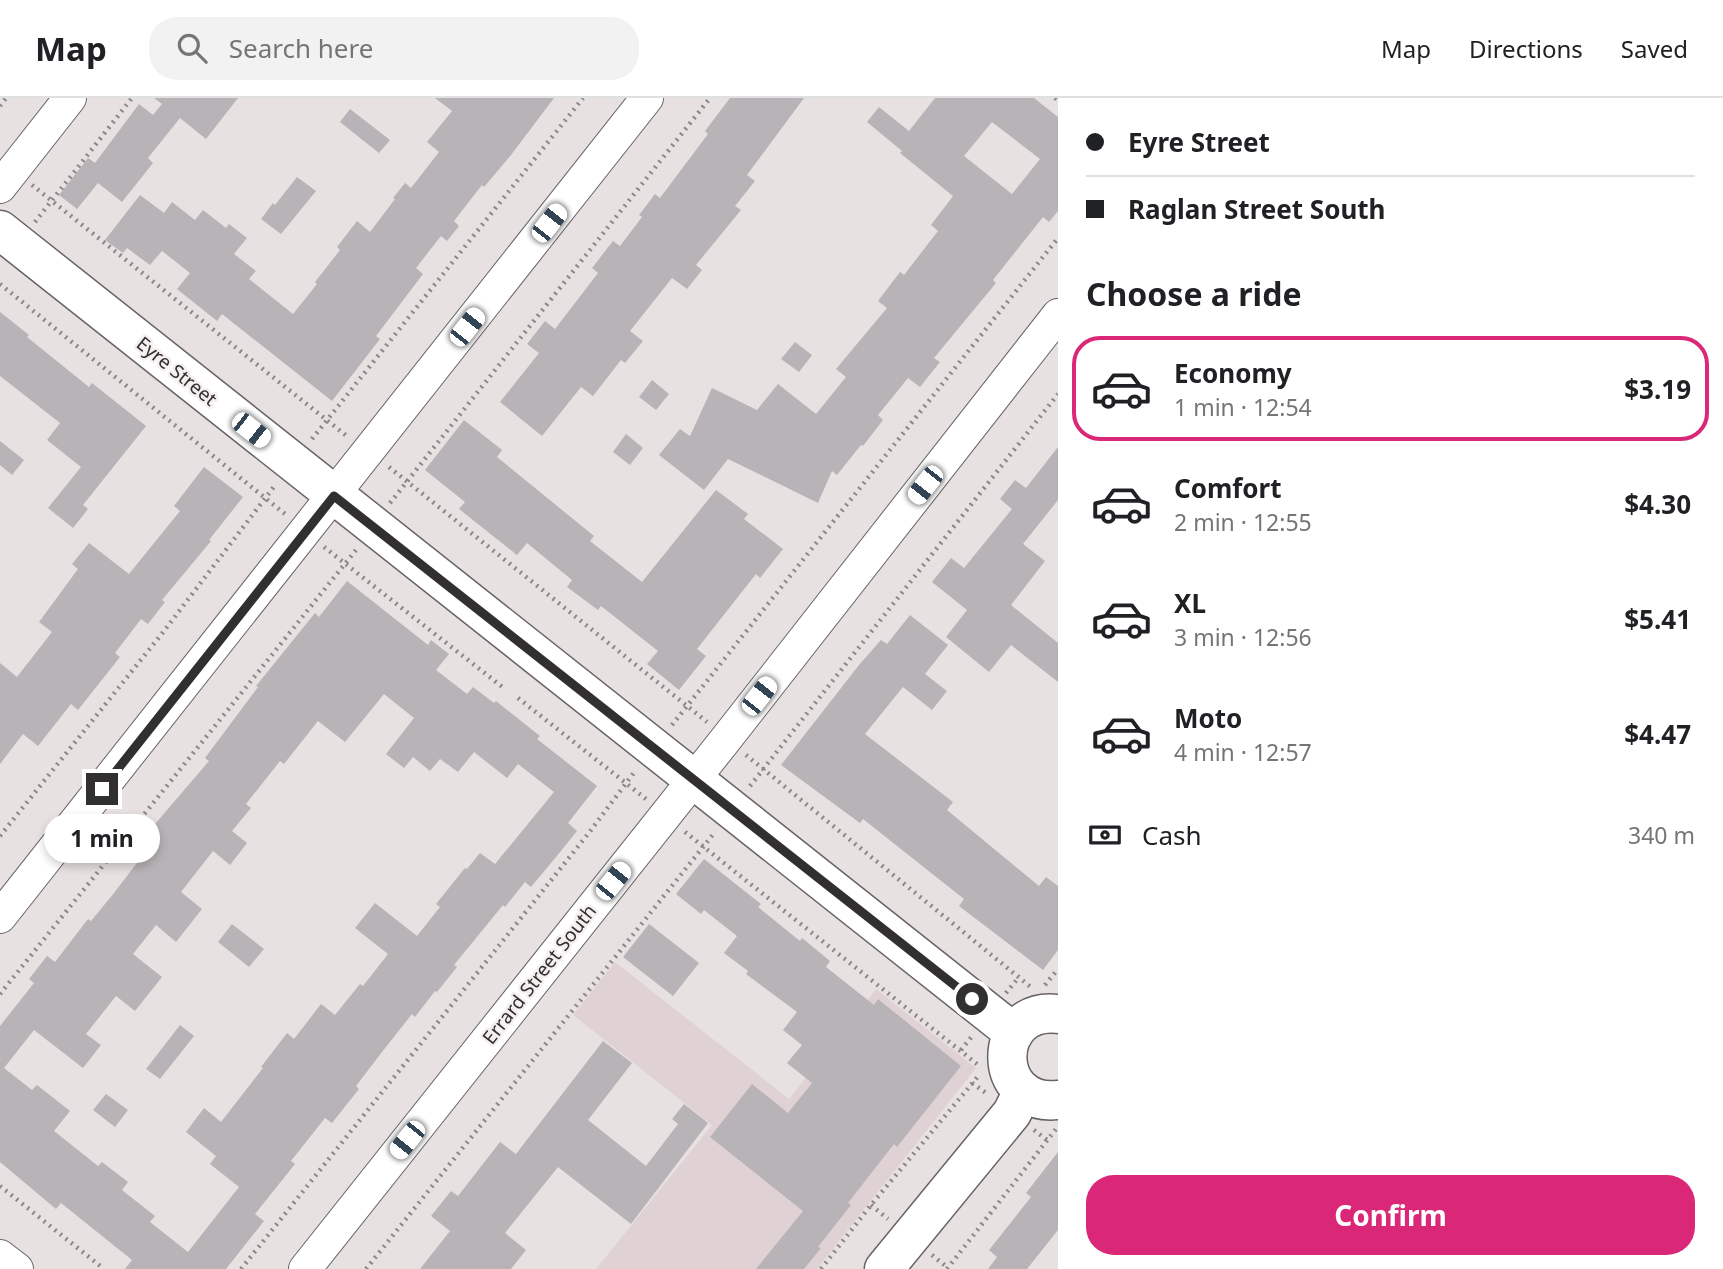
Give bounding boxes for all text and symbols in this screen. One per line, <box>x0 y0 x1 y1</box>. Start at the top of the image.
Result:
search box <box>149 17 639 80</box>
text: Map <box>35 26 107 71</box>
icon: search <box>173 29 211 67</box>
text: Search here <box>229 30 373 66</box>
text: Map <box>1381 32 1431 65</box>
text: Directions <box>1469 32 1583 65</box>
text: Saved <box>1621 32 1688 65</box>
text: Eyre Street <box>1128 124 1270 160</box>
text: Raglan Street South <box>1128 191 1386 227</box>
car <box>528 200 571 246</box>
text: Choose a ride <box>1086 272 1302 315</box>
car <box>446 304 489 350</box>
street label: Eyre Street <box>131 331 223 412</box>
text: Economy <box>1174 355 1292 391</box>
icon: car <box>1090 357 1153 420</box>
text: $3.19 <box>1624 371 1691 407</box>
text: 1 min · 12:54 <box>1174 391 1312 423</box>
car <box>228 409 275 451</box>
car <box>904 462 947 508</box>
text: Comfort <box>1174 470 1282 506</box>
icon: car <box>1090 472 1153 535</box>
text: $4.30 <box>1624 486 1691 522</box>
text: 2 min · 12:55 <box>1174 506 1312 538</box>
text: XL <box>1174 585 1206 621</box>
icon: car <box>1090 587 1153 650</box>
text: $5.41 <box>1624 601 1691 637</box>
text: 3 min · 12:56 <box>1174 621 1312 653</box>
car <box>738 673 781 719</box>
text: Moto <box>1174 700 1242 736</box>
icon: car <box>1090 702 1153 765</box>
text: $4.47 <box>1624 716 1691 752</box>
text: 4 min · 12:57 <box>1174 736 1312 768</box>
route end <box>86 773 118 805</box>
callout: 1 min <box>44 814 160 862</box>
icon: cash <box>1086 816 1124 854</box>
text: Cash <box>1142 817 1202 853</box>
text: 340 m <box>1628 819 1695 851</box>
text: 1 min <box>70 822 134 854</box>
car <box>592 858 635 904</box>
street label: Errard Street South <box>476 899 602 1049</box>
route start <box>956 983 988 1015</box>
car <box>386 1117 429 1163</box>
button: Confirm <box>1086 1175 1695 1255</box>

